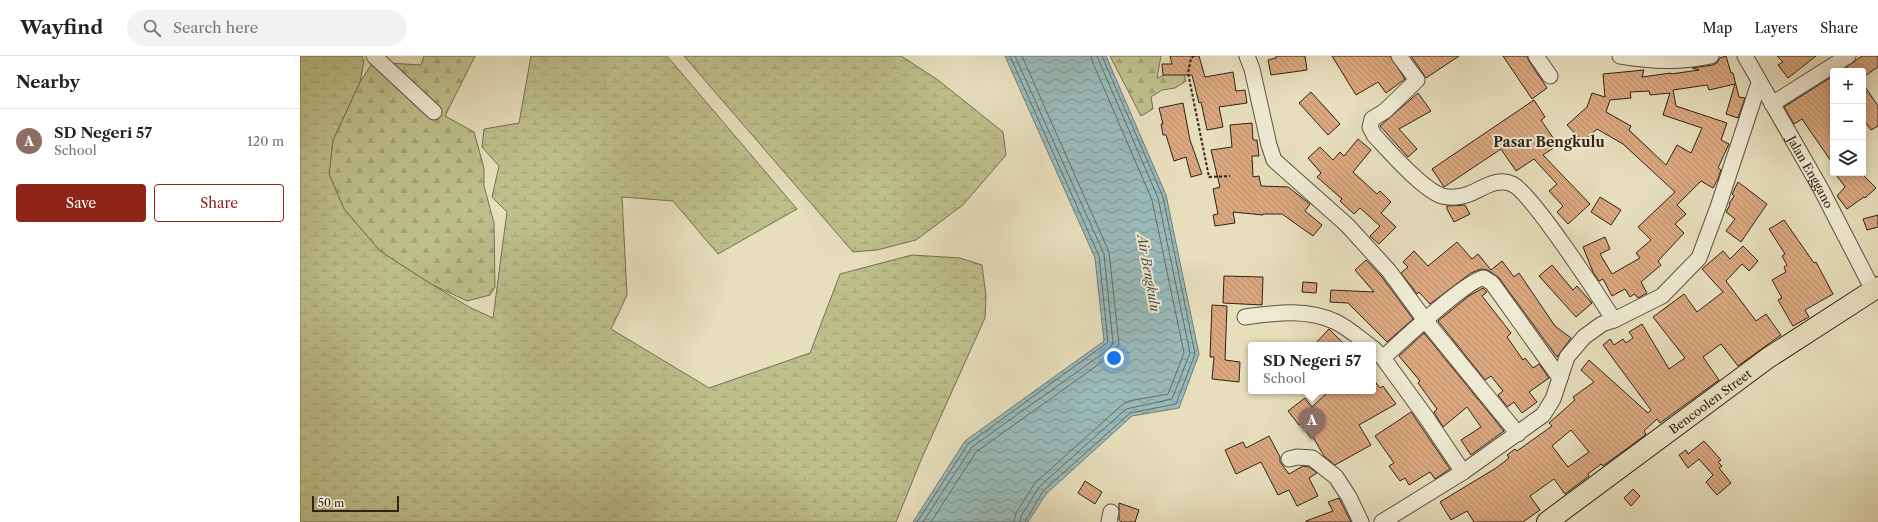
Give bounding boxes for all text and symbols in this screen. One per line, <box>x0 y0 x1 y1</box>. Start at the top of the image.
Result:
search box <box>127 10 407 46</box>
text: Wayfind <box>20 16 103 39</box>
icon: search <box>141 17 163 39</box>
text: Search here <box>173 18 258 37</box>
text: Map <box>1702 19 1732 37</box>
text: Layers <box>1754 19 1798 37</box>
text: Share <box>1820 19 1858 37</box>
map controls <box>1830 68 1866 176</box>
button: + <box>1830 68 1866 104</box>
text: Nearby <box>16 72 80 92</box>
button: − <box>1830 104 1866 140</box>
text: SD Negeri 57 <box>54 123 152 142</box>
street label: Jalan Enggano <box>1783 131 1837 210</box>
text: A <box>24 133 34 149</box>
text: 120 m <box>247 133 284 149</box>
district label: Pasar Bengkulu <box>1493 133 1605 151</box>
button: layers <box>1830 140 1866 176</box>
text: School <box>54 142 97 158</box>
button: Save <box>16 184 146 222</box>
button: Share <box>154 184 284 222</box>
water label: Air Bengkulu <box>1134 231 1164 313</box>
popup <box>1248 342 1376 394</box>
your location <box>1104 348 1124 368</box>
text: SD Negeri 57 <box>1263 351 1361 370</box>
street label: Bencoolen Street <box>1666 365 1755 436</box>
text: School <box>1263 370 1306 386</box>
pin: A <box>1299 407 1325 440</box>
scale bar <box>312 494 399 513</box>
text: 50 m <box>318 496 344 510</box>

